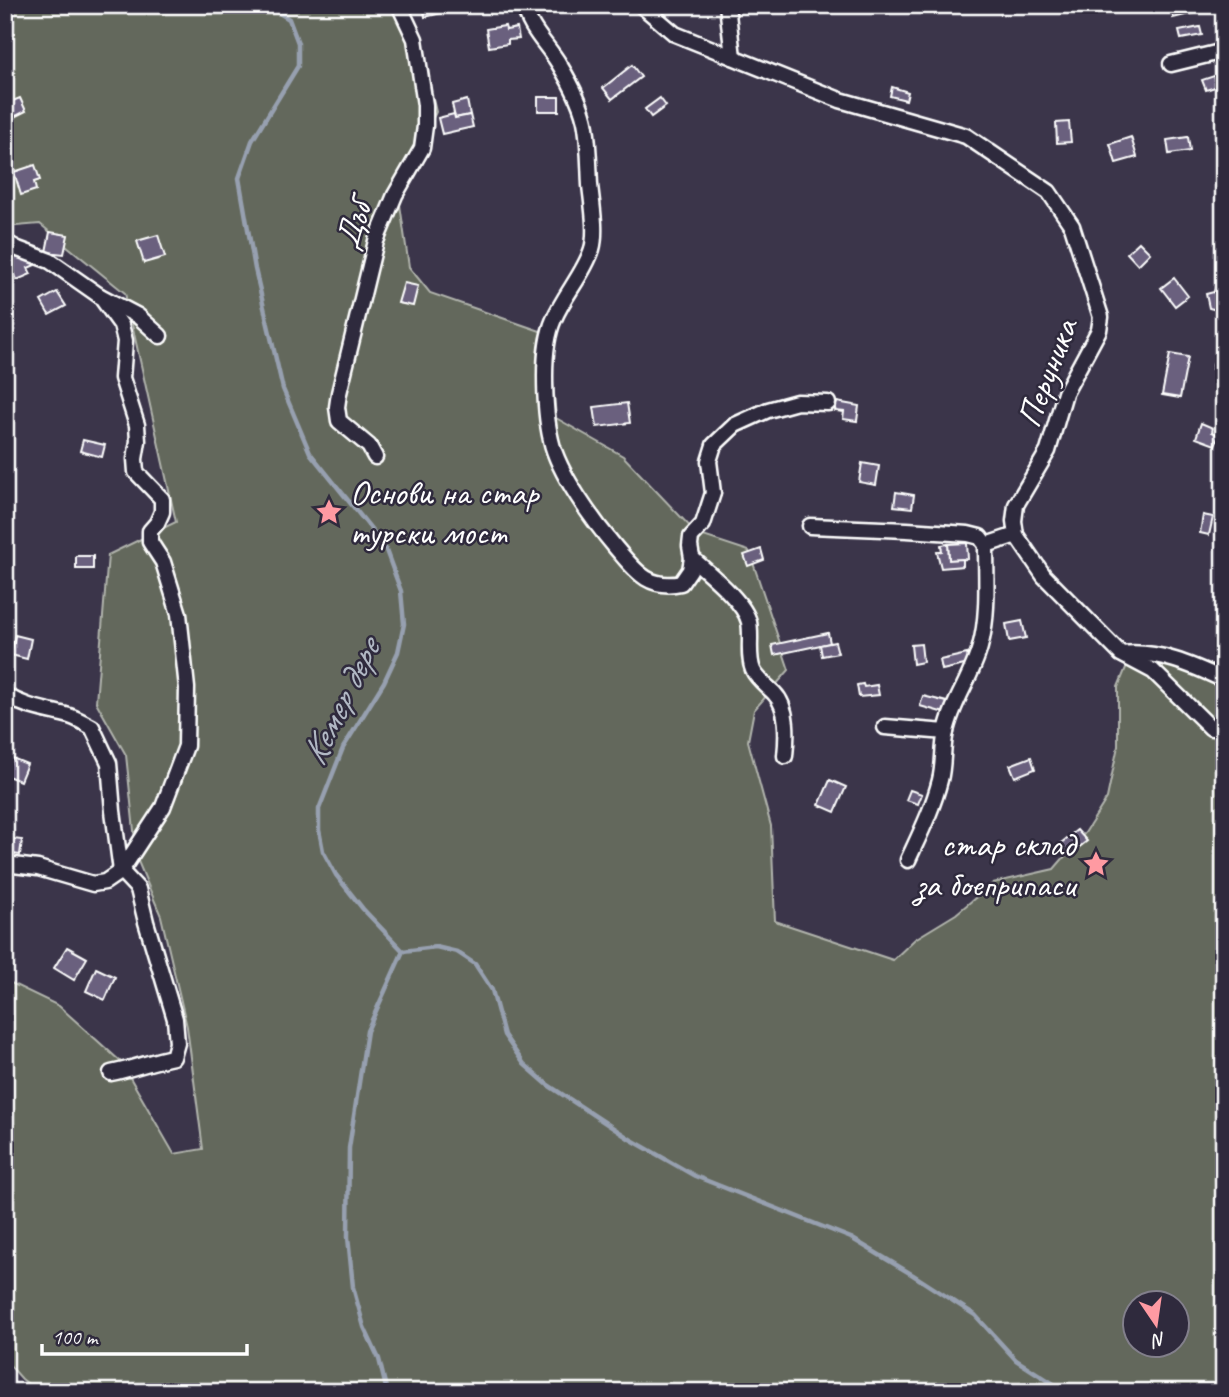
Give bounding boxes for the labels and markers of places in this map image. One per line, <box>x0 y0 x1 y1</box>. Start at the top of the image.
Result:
place label: Основи на стар турски мост <box>350 470 540 555</box>
place icon: Основи на стар турски мост <box>314 497 344 527</box>
place label: стар склад за боеприпаси <box>912 822 1079 907</box>
place icon: стар склад за боеприпаси <box>1081 849 1111 879</box>

